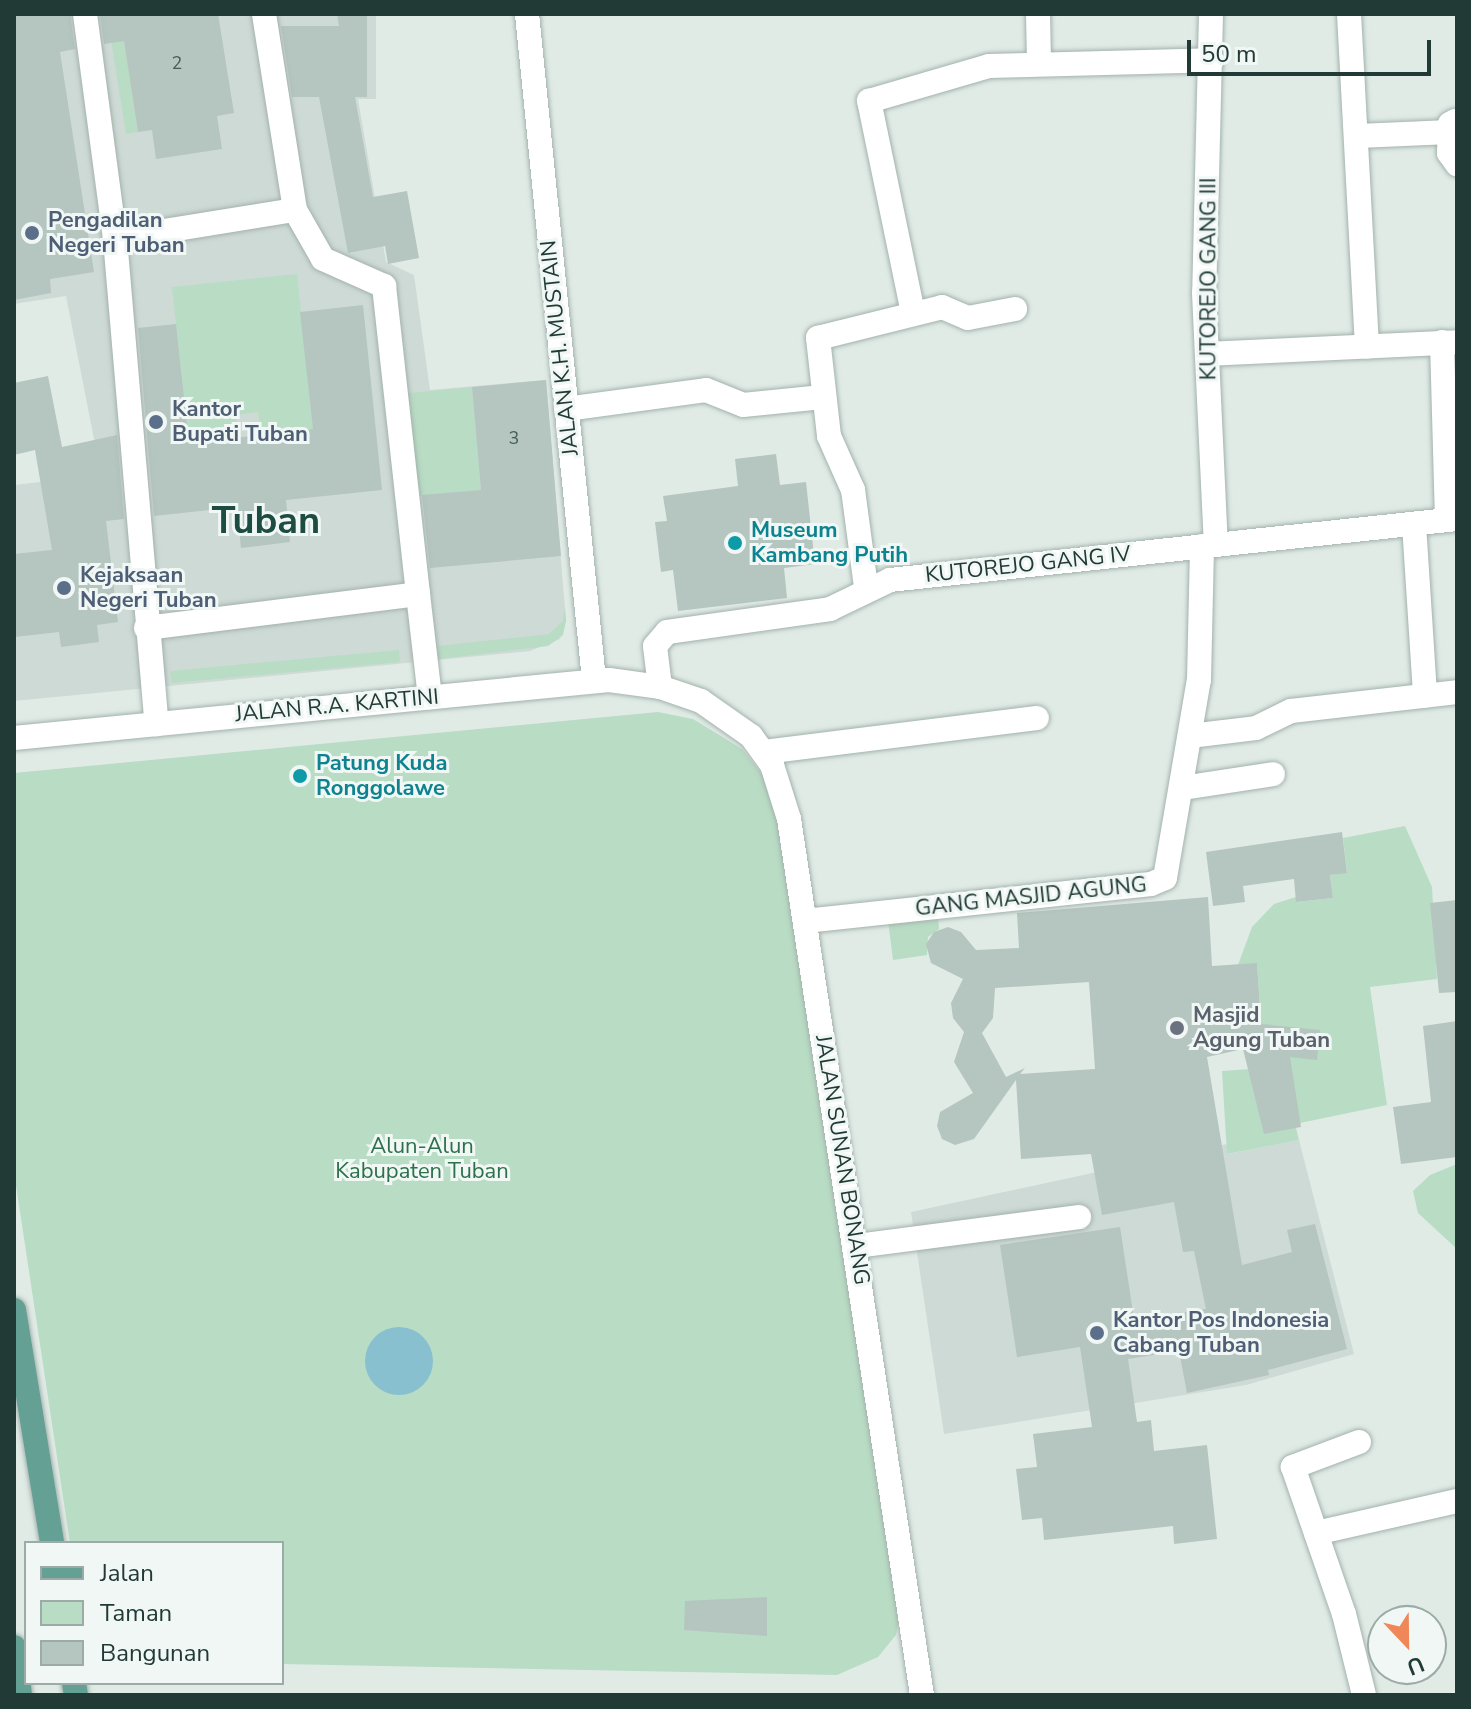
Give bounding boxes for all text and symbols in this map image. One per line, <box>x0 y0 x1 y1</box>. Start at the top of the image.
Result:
scale bar <box>1191 24 1435 74</box>
text: 50 m <box>1201 38 1257 70</box>
house number: 2 <box>172 52 182 74</box>
street label: KUTOREJO GANG III <box>1196 178 1222 380</box>
place label: Pengadilan Negeri Tuban <box>48 207 185 258</box>
marker: Pengadilan Negeri Tuban <box>23 224 41 242</box>
street label: JALAN K.H. MUSTAIN <box>536 239 584 457</box>
place label: Kantor Bupati Tuban <box>172 396 308 448</box>
marker: Kantor Bupati Tuban <box>147 413 165 431</box>
house number: 3 <box>509 427 519 449</box>
district label: Tuban <box>212 498 320 544</box>
place label: Museum Kambang Putih <box>751 517 908 568</box>
marker: Museum Kambang Putih <box>726 534 744 552</box>
street label: KUTOREJO GANG IV <box>924 541 1132 589</box>
place label: Kejaksaan Negeri Tuban <box>80 562 217 614</box>
marker: Kejaksaan Negeri Tuban <box>55 579 73 597</box>
street label: JALAN R.A. KARTINI <box>234 684 440 728</box>
place label: Patung Kuda Ronggolawe <box>316 750 448 802</box>
marker: Patung Kuda Ronggolawe <box>291 767 309 785</box>
street label: GANG MASJID AGUNG <box>914 872 1148 922</box>
place label: Masjid Agung Tuban <box>1193 1002 1330 1054</box>
marker: Masjid Agung Tuban <box>1168 1019 1186 1037</box>
street label: JALAN SUNAN BONANG <box>809 1033 875 1287</box>
park label: Alun-Alun Kabupaten Tuban <box>335 1133 509 1184</box>
place label: Kantor Pos Indonesia Cabang Tuban <box>1113 1307 1329 1358</box>
marker: Kantor Pos Indonesia Cabang Tuban <box>1088 1324 1106 1342</box>
legend <box>24 1541 284 1685</box>
text: Jalan <box>100 1557 154 1589</box>
text: Taman <box>100 1597 172 1629</box>
north arrow <box>1367 1605 1447 1685</box>
text: Bangunan <box>100 1637 210 1669</box>
text: U <box>1402 1648 1428 1682</box>

